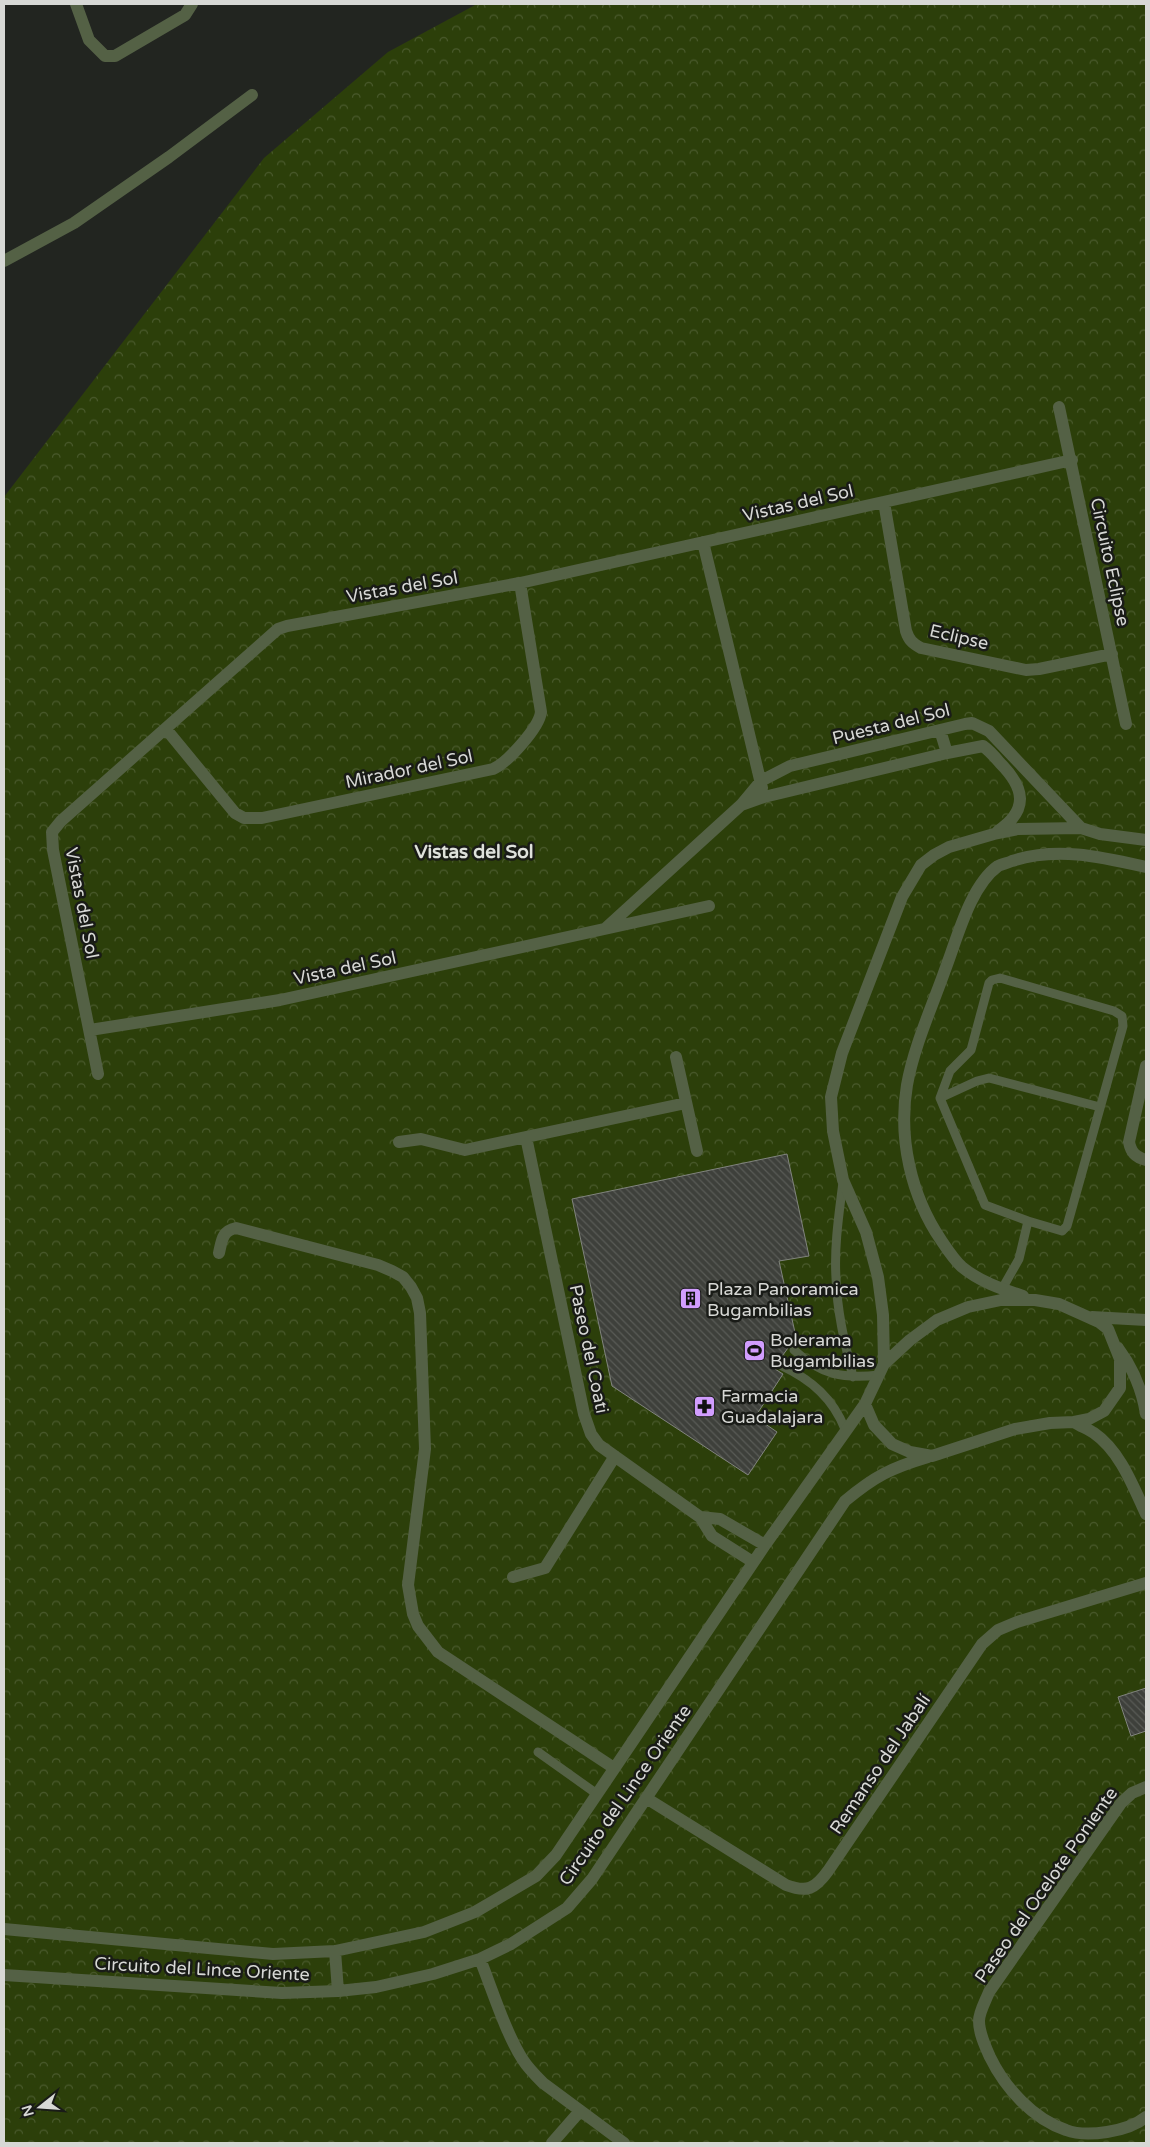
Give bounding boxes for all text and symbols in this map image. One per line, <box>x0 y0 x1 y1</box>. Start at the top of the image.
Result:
street label: Vistas del Sol <box>741 480 855 526</box>
street label: Circuito Eclipse <box>1086 496 1134 628</box>
street label: Vistas del Sol <box>344 566 460 608</box>
street label: Eclipse <box>927 620 991 654</box>
street label: Puesta del Sol <box>830 699 952 749</box>
street label: Mirador del Sol <box>343 745 475 793</box>
district label: Vistas del Sol <box>414 841 534 863</box>
street label: Vistas del Sol <box>60 845 104 961</box>
street label: Vista del Sol <box>292 946 398 990</box>
place label: Plaza Panoramica Bugambilias <box>707 1278 859 1321</box>
street label: Paseo del Coati <box>565 1282 613 1416</box>
building icon: Plaza Panoramica Bugambilias <box>679 1287 703 1311</box>
place label: Bolerama Bugambilias <box>770 1329 875 1372</box>
sports icon: Bolerama Bugambilias <box>742 1338 766 1362</box>
place label: Farmacia Guadalajara <box>721 1385 823 1428</box>
pharmacy icon: Farmacia Guadalajara <box>693 1394 717 1418</box>
street label: Remanso del Jabalí <box>825 1689 935 1838</box>
street label: Circuito del Lince Oriente <box>554 1700 696 1890</box>
street label: Paseo del Ocelote Poniente <box>970 1783 1122 1987</box>
street label: Circuito del Lince Oriente <box>94 1952 310 1986</box>
north arrow <box>15 2082 65 2132</box>
text: N <box>18 2103 38 2119</box>

